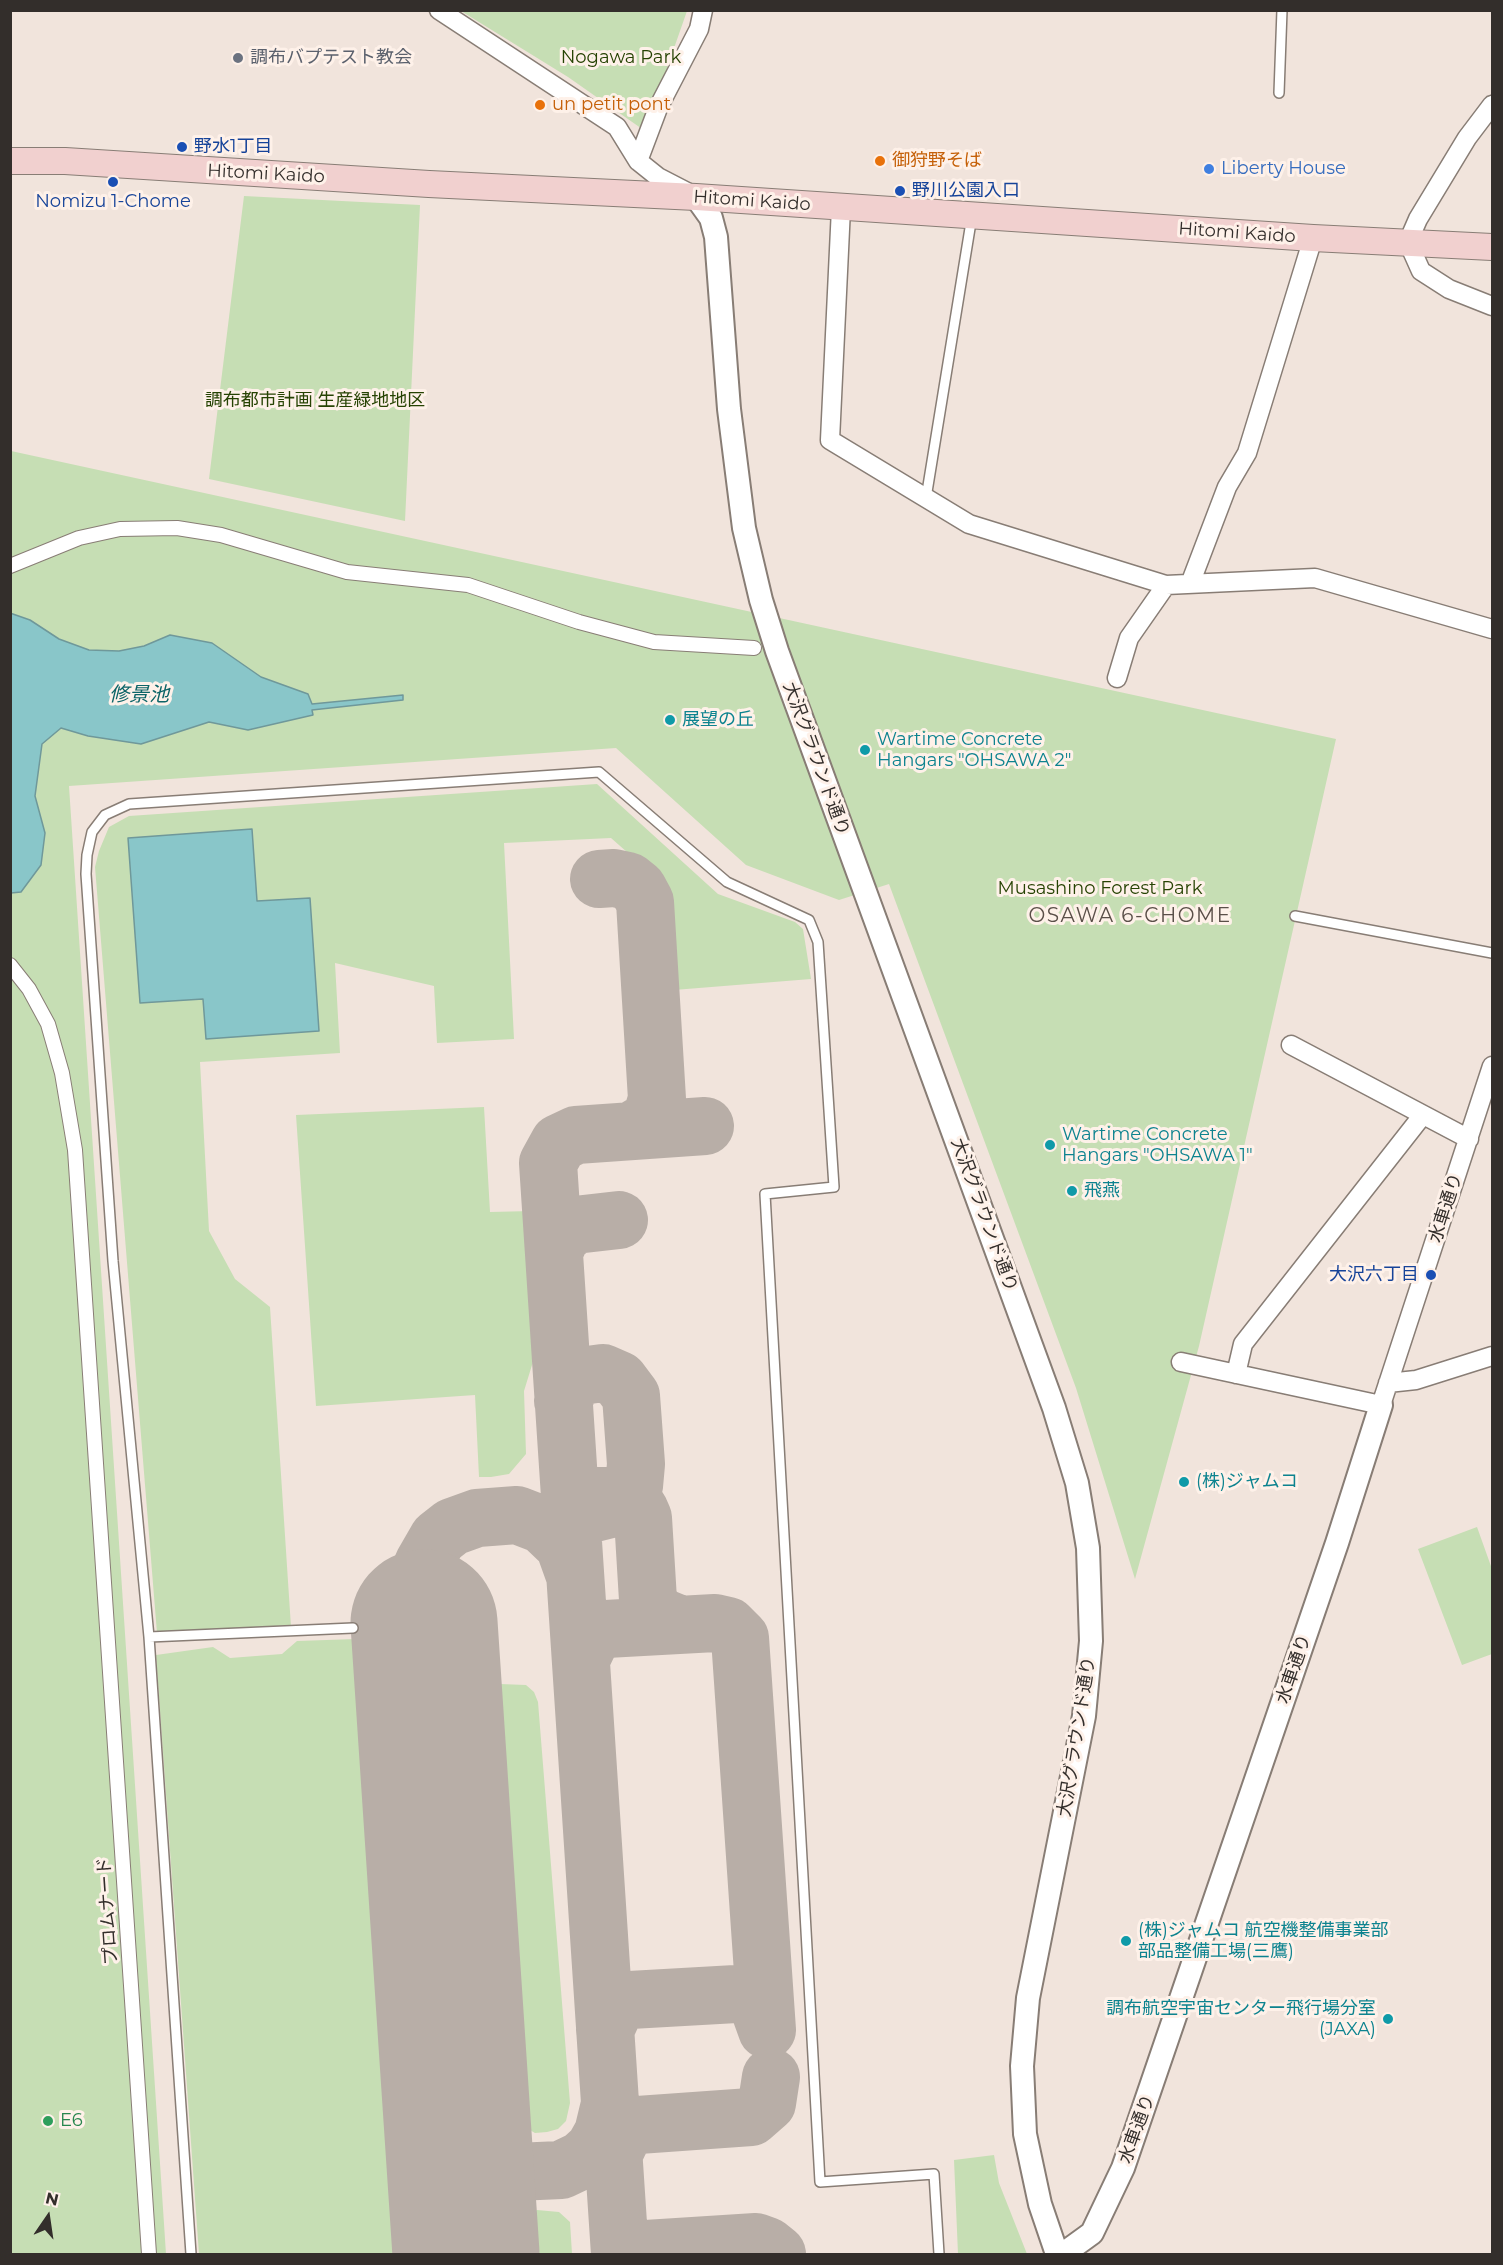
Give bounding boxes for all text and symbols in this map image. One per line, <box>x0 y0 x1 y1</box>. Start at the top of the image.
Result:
place label: 調布バプテスト教会 <box>250 47 412 69</box>
park label: Nogawa Park <box>561 47 681 69</box>
marker: 調布バプテスト教会 <box>231 51 245 65</box>
place label: un petit pont <box>552 94 671 116</box>
marker: un petit pont <box>533 98 547 112</box>
place label: 野水1丁目 <box>194 136 272 158</box>
marker: 野水1丁目 <box>175 140 189 154</box>
place label: 御狩野そば <box>892 150 982 172</box>
marker: 御狩野そば <box>873 154 887 168</box>
place label: Liberty House <box>1221 158 1346 180</box>
street label: Hitomi Kaido <box>207 160 325 188</box>
marker: Liberty House <box>1202 162 1216 176</box>
marker: Nomizu 1-Chome <box>106 175 120 189</box>
place label: 野川公園入口 <box>912 180 1020 202</box>
marker: 野川公園入口 <box>893 184 907 198</box>
street label: Hitomi Kaido <box>693 186 811 216</box>
place label: Nomizu 1-Chome <box>35 191 191 213</box>
street label: Hitomi Kaido <box>1178 218 1296 248</box>
park label: 調布都市計画 生産緑地地区 <box>205 390 425 412</box>
street label: 大沢グラウンド通り <box>778 679 854 839</box>
water label: 修景池 <box>109 683 169 707</box>
place label: 展望の丘 <box>682 709 754 731</box>
marker: 展望の丘 <box>663 713 677 727</box>
place label: Wartime Concrete Hangars "OHSAWA 2" <box>877 729 1071 771</box>
marker: Wartime Concrete Hangars "OHSAWA 2" <box>858 743 872 757</box>
park label: Musashino Forest Park <box>998 878 1202 900</box>
district label: OSAWA 6-CHOME <box>1028 904 1232 928</box>
place label: Wartime Concrete Hangars "OHSAWA 1" <box>1062 1124 1253 1166</box>
street label: 大沢グラウンド通り <box>946 1135 1022 1295</box>
marker: Wartime Concrete Hangars "OHSAWA 1" <box>1043 1138 1057 1152</box>
street label: 水車通り <box>1425 1170 1467 1246</box>
place label: 飛燕 <box>1084 1180 1120 1202</box>
marker: 飛燕 <box>1065 1184 1079 1198</box>
place label: 大沢六丁目 <box>1329 1264 1419 1286</box>
marker: 大沢六丁目 <box>1424 1268 1438 1282</box>
place label: (株)ジャムコ <box>1196 1471 1298 1493</box>
marker: (株)ジャムコ <box>1177 1475 1191 1489</box>
street label: 水車通り <box>1272 1631 1316 1707</box>
street label: 大沢グラウンド通り <box>1054 1655 1100 1819</box>
street label: プロムナード <box>93 1856 123 1966</box>
place label: (株)ジャムコ 航空機整備事業部 部品整備工場(三鷹) <box>1138 1920 1389 1962</box>
marker: (株)ジャムコ 航空機整備事業部 部品整備工場(三鷹) <box>1119 1934 1133 1948</box>
place label: 調布航空宇宙センター飛行場分室 (JAXA) <box>1106 1998 1376 2040</box>
marker: 調布航空宇宙センター飛行場分室 (JAXA) <box>1381 2012 1395 2026</box>
street label: 水車通り <box>1115 2091 1159 2167</box>
place label: E6 <box>60 2110 83 2132</box>
marker: E6 <box>41 2114 55 2128</box>
north arrow <box>18 2187 78 2247</box>
text: N <box>44 2188 61 2210</box>

